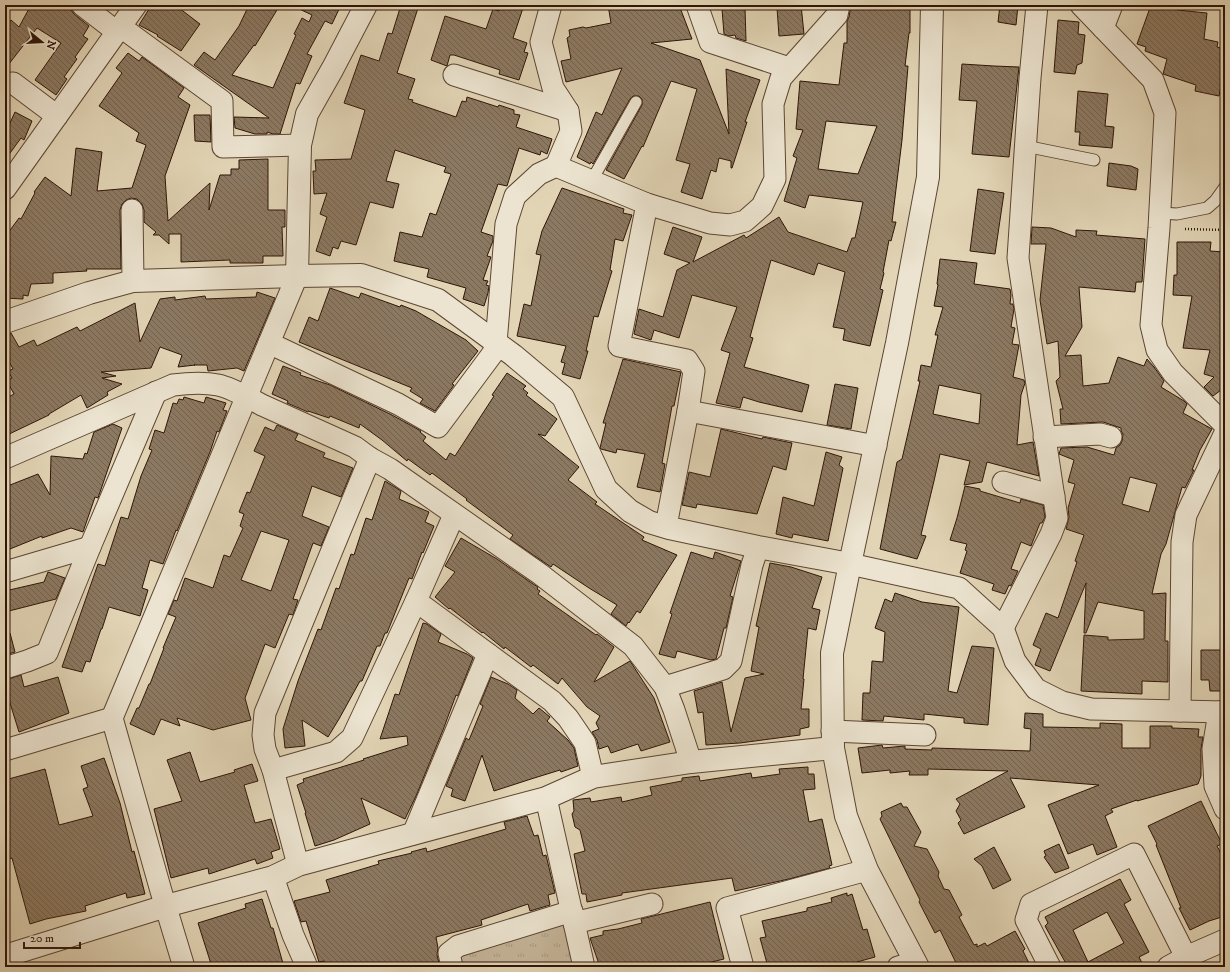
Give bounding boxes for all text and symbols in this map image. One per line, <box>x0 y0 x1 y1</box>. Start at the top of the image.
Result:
north arrow <box>22 22 62 62</box>
text: N <box>43 38 59 51</box>
scale bar <box>24 924 80 950</box>
text: 20 m <box>30 931 54 946</box>

